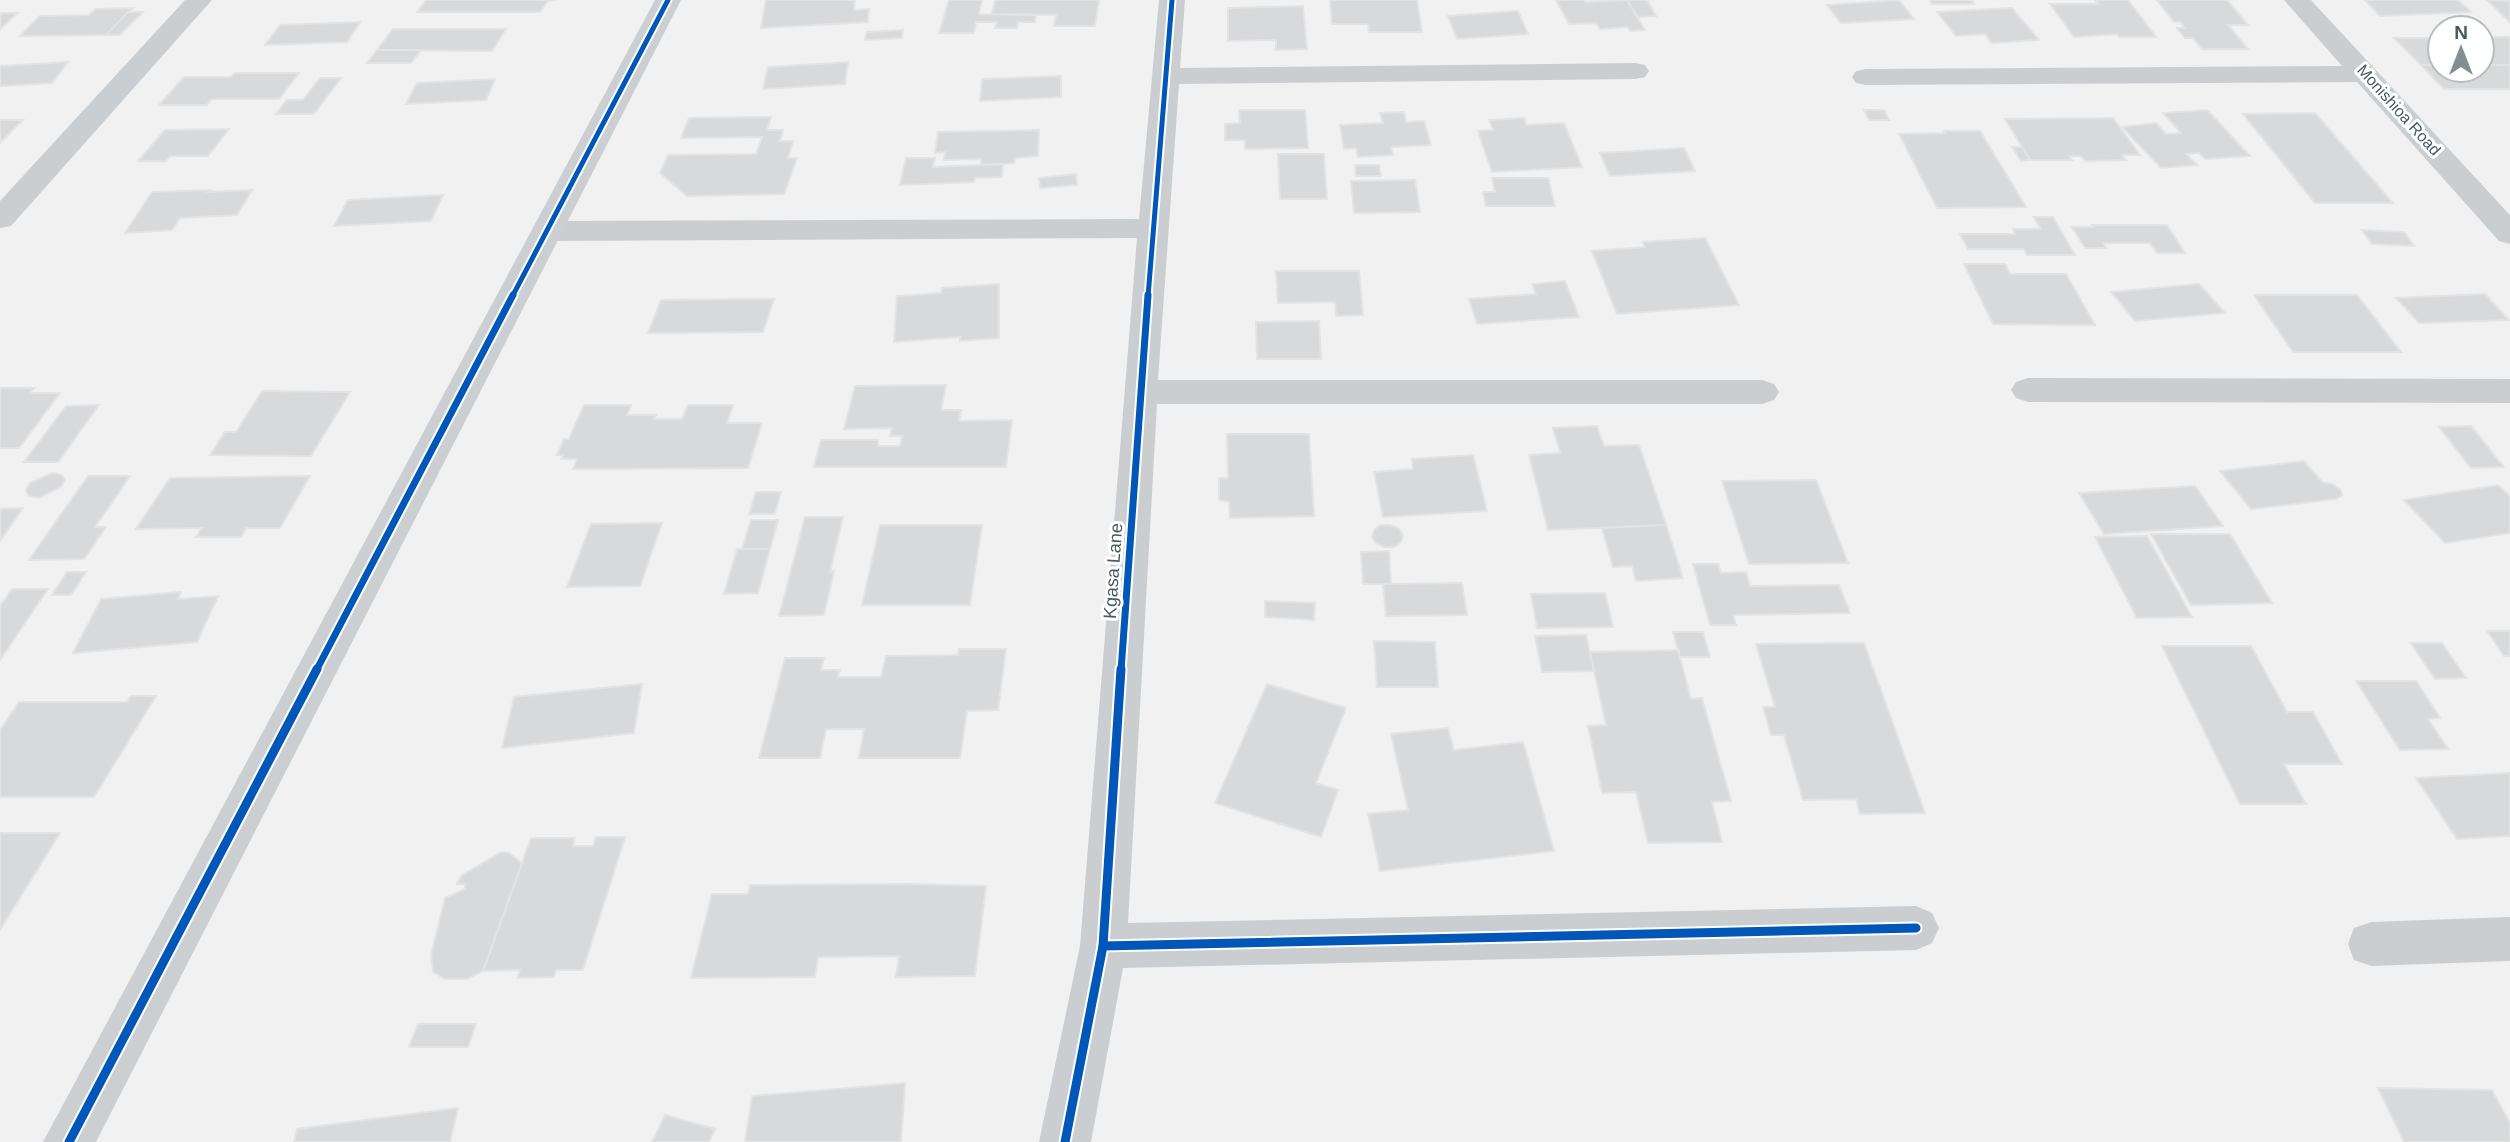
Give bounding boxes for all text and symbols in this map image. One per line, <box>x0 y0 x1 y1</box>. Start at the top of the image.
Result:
north arrow <box>2426 14 2496 84</box>
text: N <box>2454 22 2468 43</box>
street label: Monishioa Road <box>2354 61 2444 159</box>
street label: Kgasa Lane <box>1100 522 1126 620</box>

